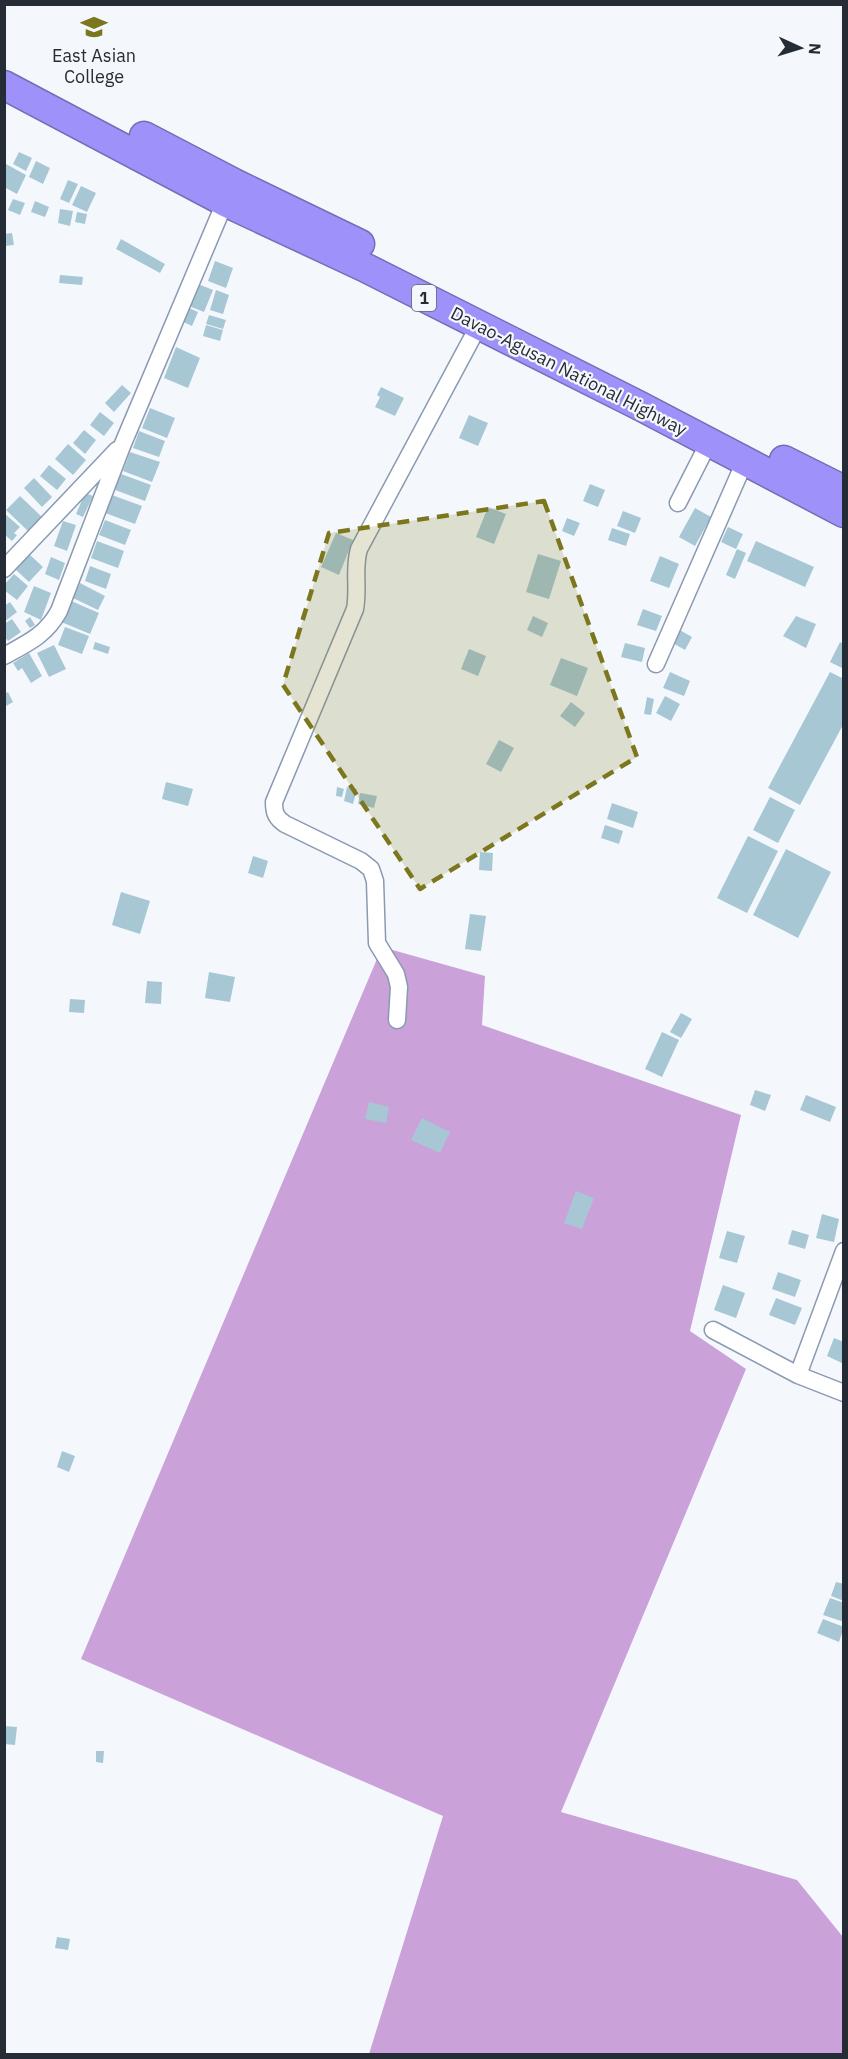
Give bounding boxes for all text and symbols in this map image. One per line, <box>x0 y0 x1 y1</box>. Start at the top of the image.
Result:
school or university icon: East Asian College <box>79 12 109 42</box>
north arrow <box>770 18 830 78</box>
text: N <box>805 43 825 56</box>
place label: East Asian College <box>52 44 136 88</box>
road number: 1 <box>412 285 436 311</box>
street label: Davao-Agusan National Highway <box>447 301 691 441</box>

